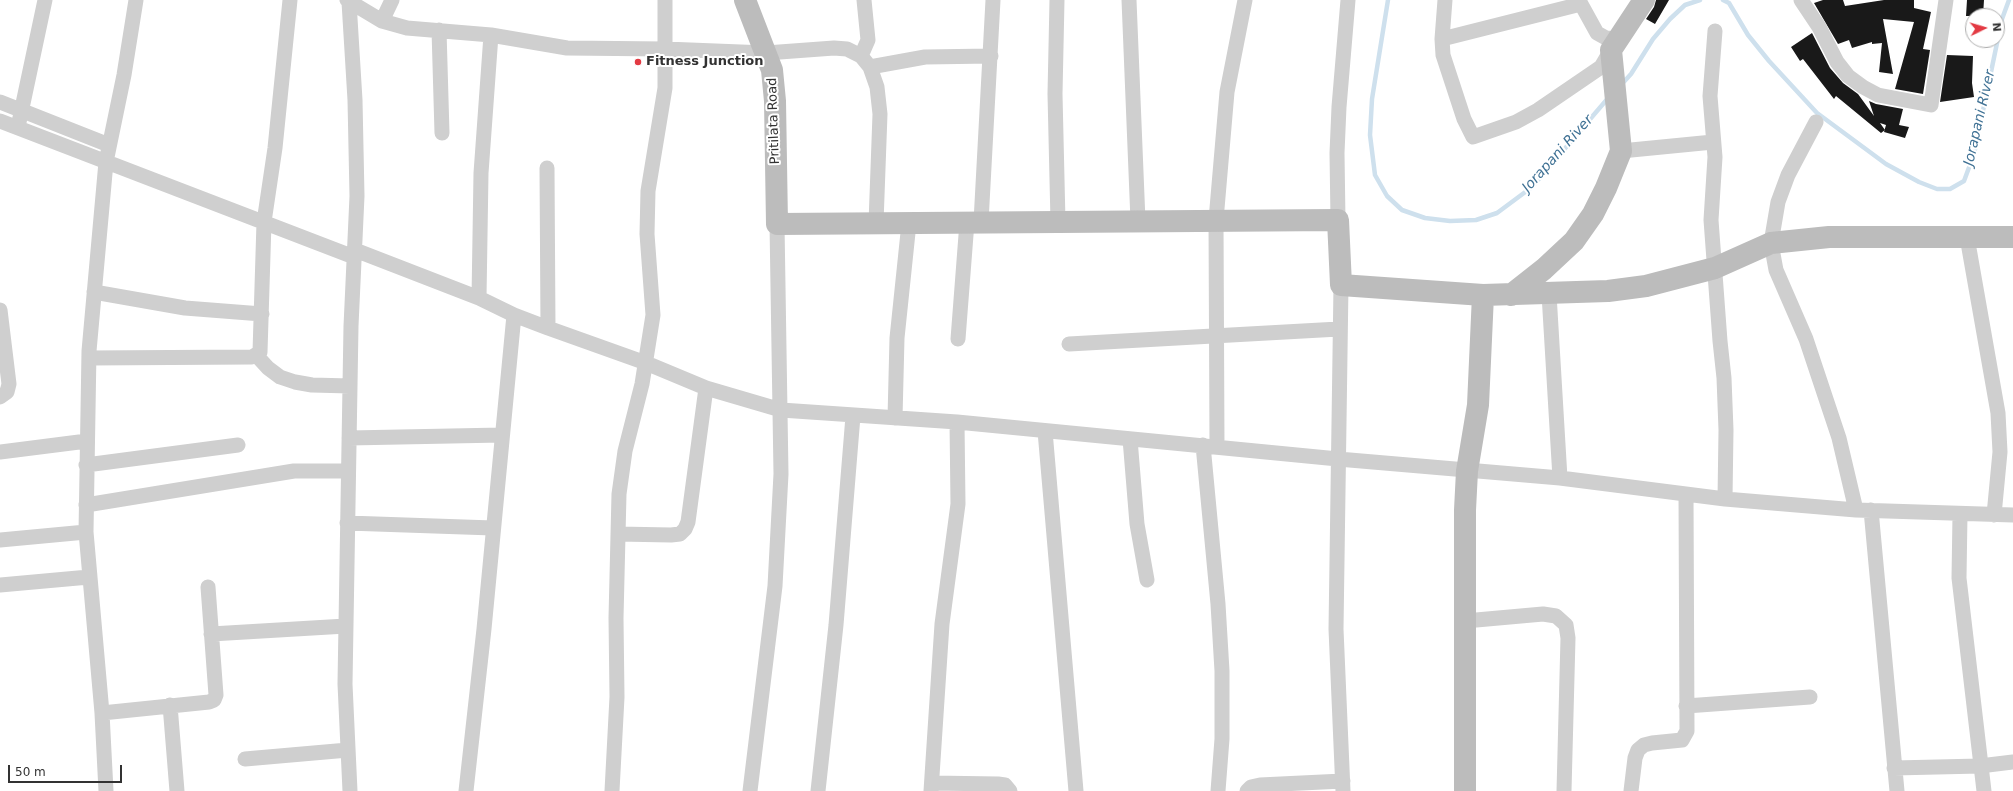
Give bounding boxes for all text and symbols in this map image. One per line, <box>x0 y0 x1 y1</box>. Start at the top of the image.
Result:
north arrow <box>1965 8 2005 48</box>
text: N <box>1990 22 2003 32</box>
place label: Fitness Junction <box>646 54 764 70</box>
marker: Fitness Junction <box>633 57 643 67</box>
water label: Jorapani River <box>1961 68 1999 168</box>
street label: Pritilata Road <box>765 77 783 165</box>
water label: Jorapani River <box>1519 112 1597 196</box>
scale bar <box>10 757 124 783</box>
text: 50 m <box>15 765 46 779</box>

